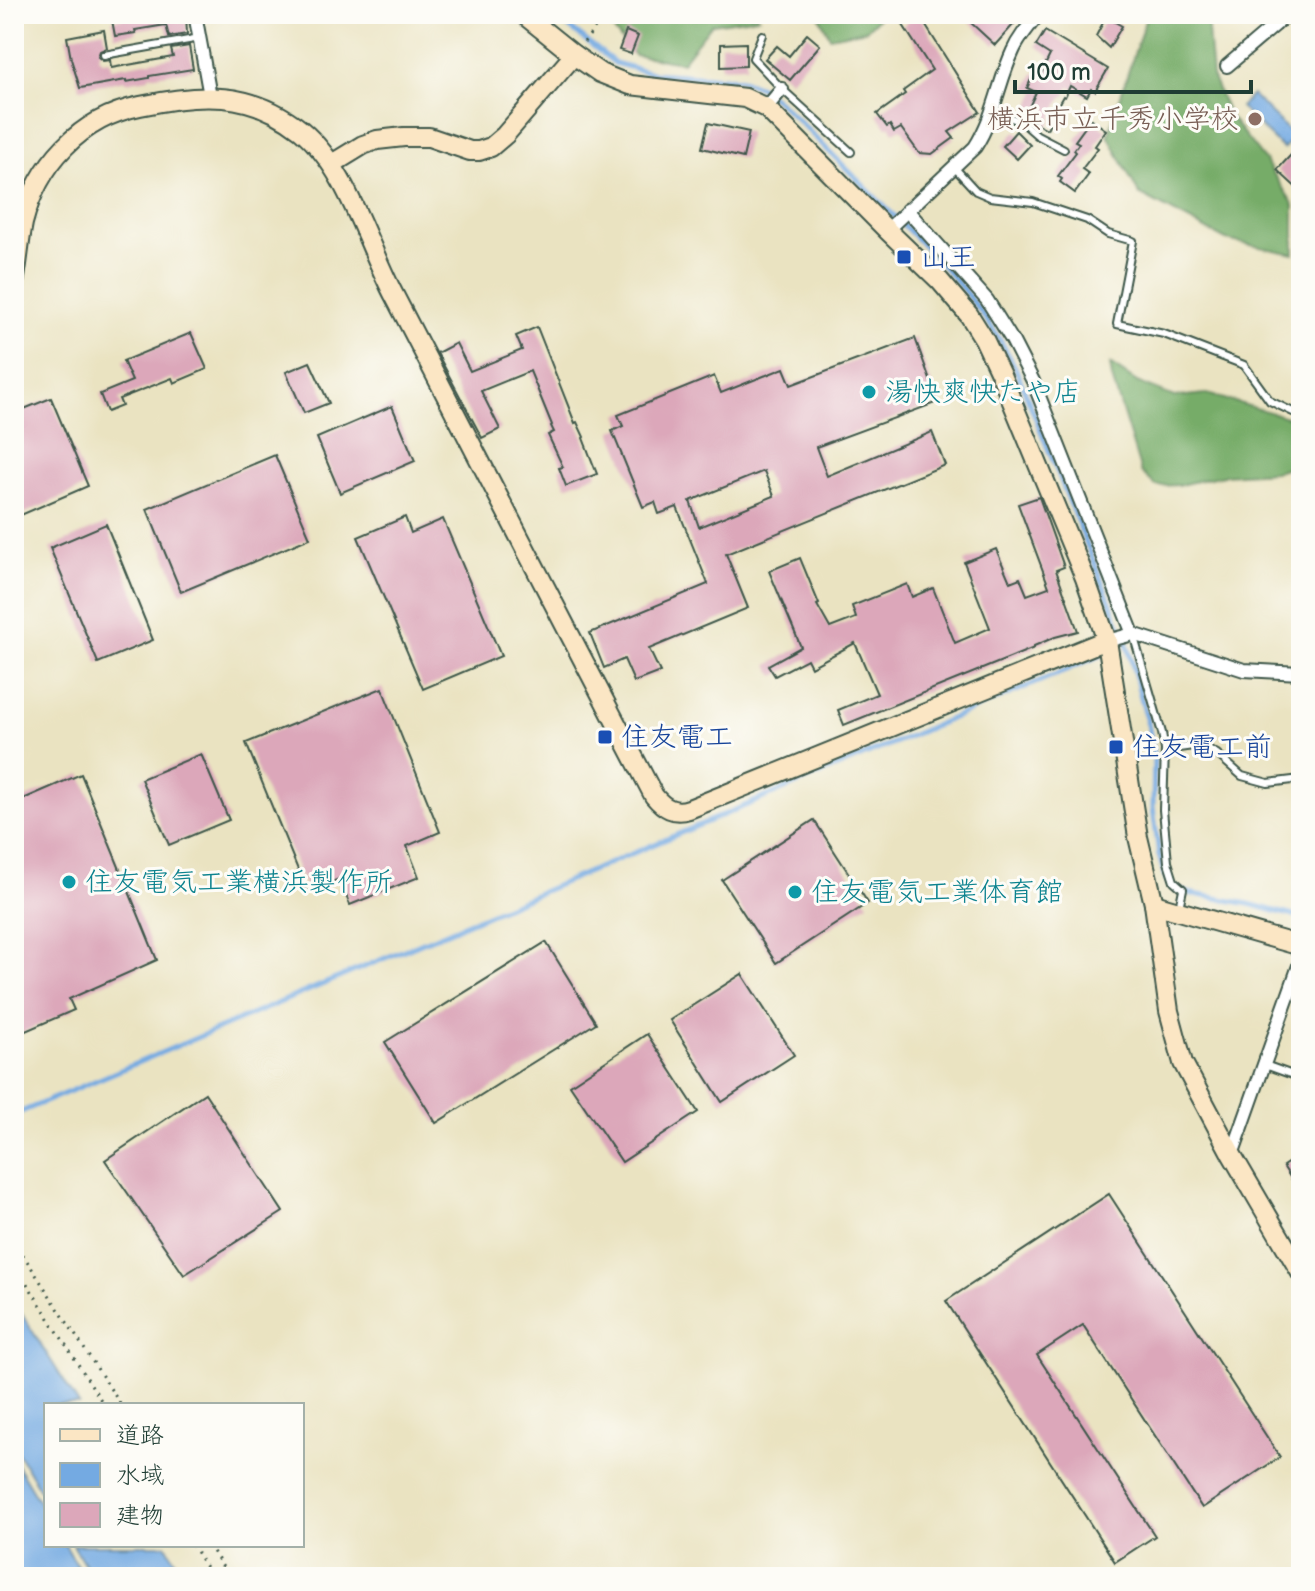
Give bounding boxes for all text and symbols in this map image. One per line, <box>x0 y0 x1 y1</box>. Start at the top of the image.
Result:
scale bar <box>1015 44 1251 94</box>
text: 100 m <box>1027 58 1091 87</box>
place label: 横浜市立千秀小学校 <box>987 103 1239 136</box>
marker: 横浜市立千秀小学校 <box>1246 110 1264 128</box>
place label: 山王 <box>920 241 976 274</box>
marker: 山王 <box>895 248 913 266</box>
place label: 湯快爽快たや店 <box>885 376 1081 409</box>
marker: 湯快爽快たや店 <box>860 383 878 401</box>
place label: 住友電工 <box>621 721 733 754</box>
marker: 住友電工 <box>596 728 614 746</box>
place label: 住友電工前 <box>1132 731 1272 764</box>
marker: 住友電工前 <box>1107 738 1125 756</box>
place label: 住友電気工業横浜製作所 <box>85 866 393 899</box>
marker: 住友電気工業横浜製作所 <box>60 873 78 891</box>
place label: 住友電気工業体育館 <box>811 876 1063 909</box>
marker: 住友電気工業体育館 <box>786 883 804 901</box>
legend <box>44 1403 304 1547</box>
text: 道路 <box>116 1421 164 1450</box>
text: 水域 <box>116 1461 164 1490</box>
text: 建物 <box>116 1501 164 1530</box>

